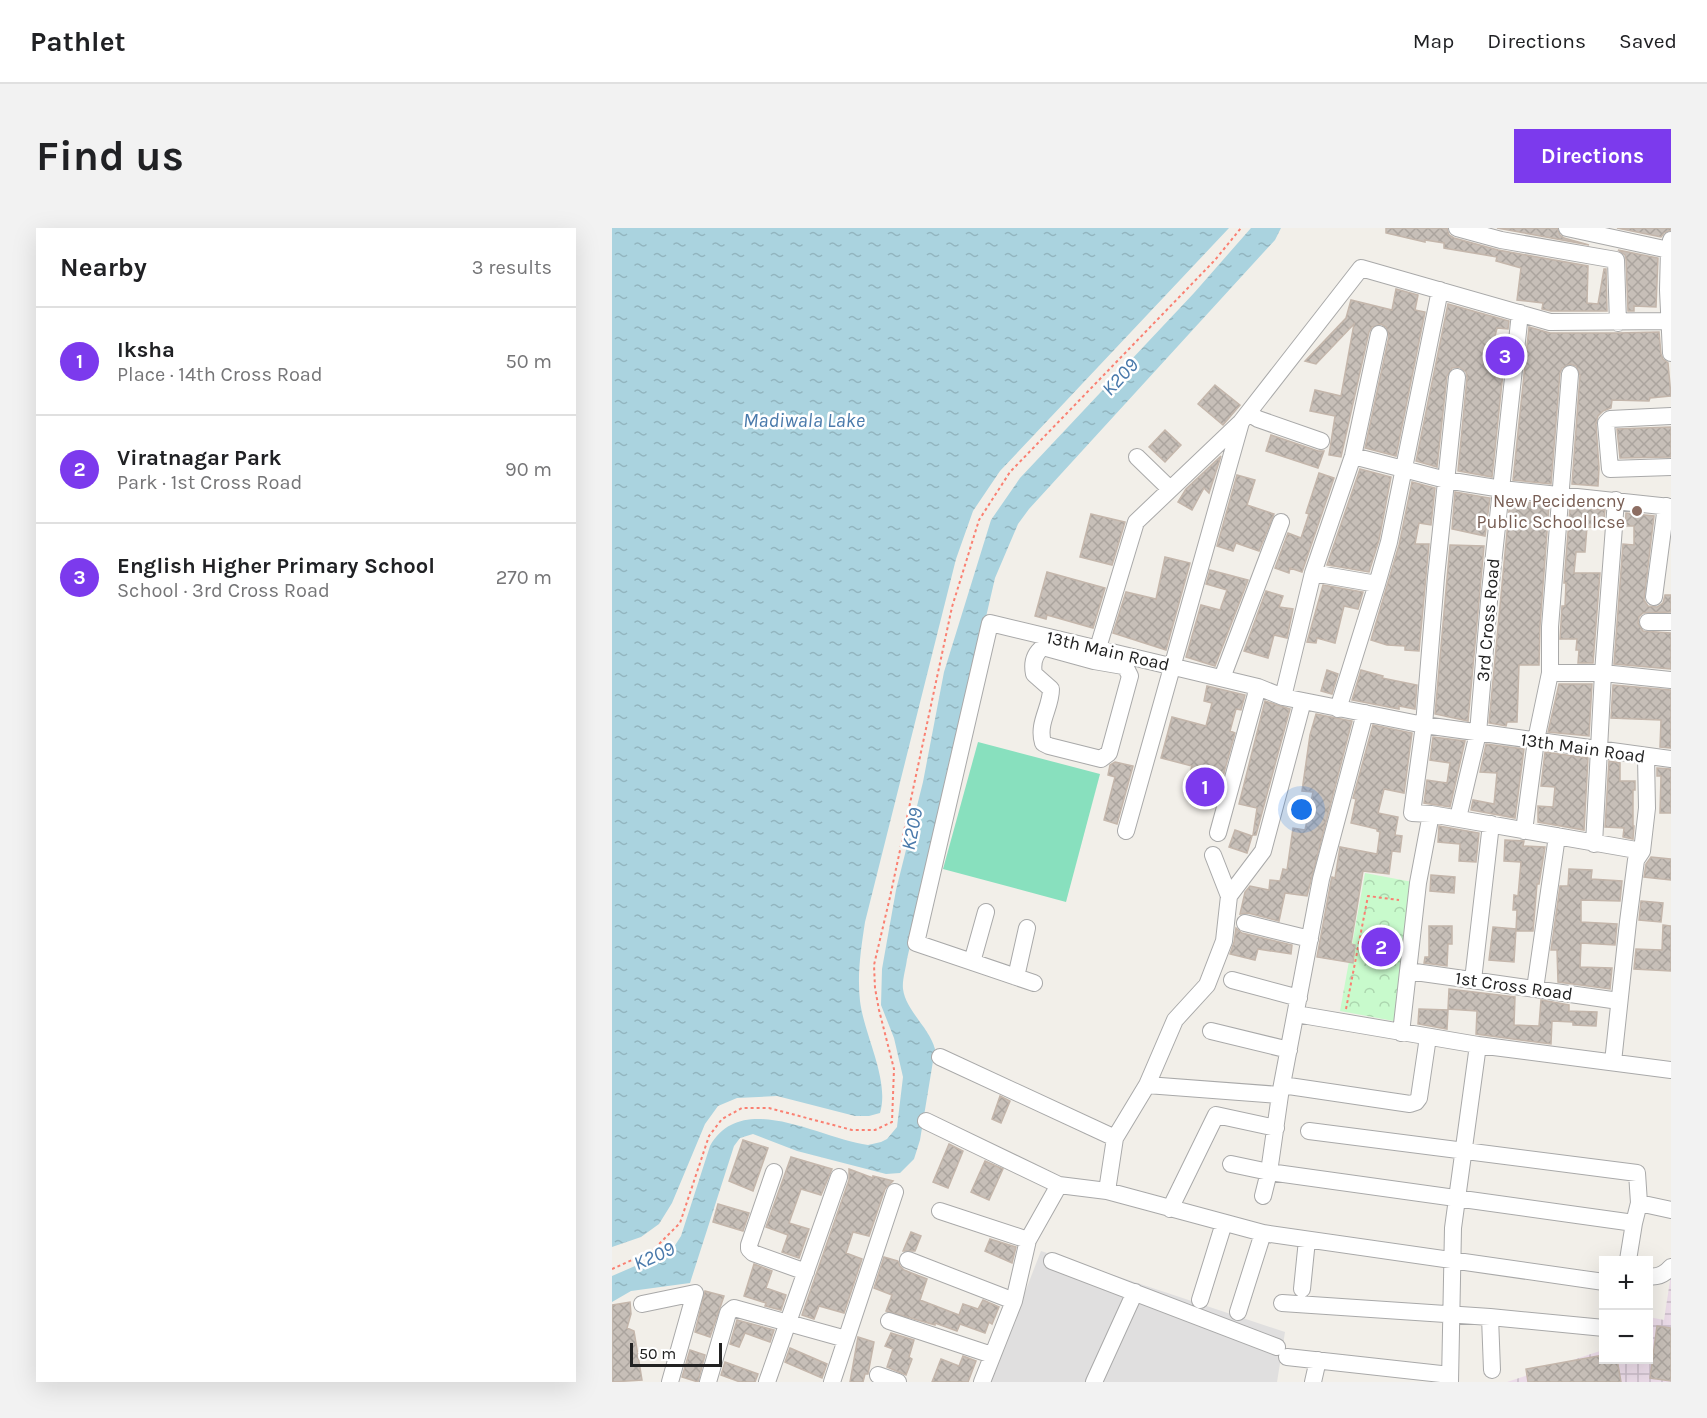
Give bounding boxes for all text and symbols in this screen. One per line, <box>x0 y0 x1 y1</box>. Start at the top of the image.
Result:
text: Pathlet <box>30 25 126 58</box>
text: Map <box>1413 29 1454 53</box>
text: Directions <box>1487 29 1586 53</box>
text: Saved <box>1619 29 1677 53</box>
button: Directions <box>1514 129 1671 183</box>
text: Find us <box>36 131 184 181</box>
text: Nearby <box>60 252 147 283</box>
text: 3 results <box>472 256 552 279</box>
pin: 3 <box>1486 334 1524 378</box>
text: Iksha <box>117 337 175 363</box>
text: 1 <box>76 350 83 373</box>
text: 50 m <box>505 350 552 373</box>
water label: K209 <box>1097 353 1143 400</box>
text: Place · 14th Cross Road <box>117 363 323 386</box>
water label: Madiwala Lake <box>743 409 865 432</box>
text: Viratnagar Park <box>117 445 281 471</box>
text: 2 <box>73 458 86 481</box>
text: 90 m <box>505 458 552 481</box>
text: Park · 1st Cross Road <box>117 471 302 494</box>
place label: New Pecidencny Public School Icse <box>1476 490 1626 533</box>
marker: New Pecidencny Public School Icse <box>1630 504 1644 518</box>
text: English Higher Primary School <box>117 553 435 579</box>
street label: 3rd Cross Road <box>1472 557 1504 683</box>
text: 3 <box>73 566 86 589</box>
text: 270 m <box>496 566 552 589</box>
text: School · 3rd Cross Road <box>117 579 330 602</box>
street label: 13th Main Road <box>1044 626 1172 676</box>
street label: 13th Main Road <box>1519 728 1647 768</box>
pin: 1 <box>1186 764 1224 810</box>
your location <box>1287 795 1316 824</box>
water label: K209 <box>897 805 927 852</box>
pin: 2 <box>1362 924 1400 970</box>
street label: 1st Cross Road <box>1454 967 1574 1005</box>
water label: K209 <box>630 1237 679 1275</box>
map controls <box>1599 1256 1653 1364</box>
button: + <box>1599 1256 1653 1310</box>
button: − <box>1599 1310 1653 1364</box>
scale bar <box>630 1340 722 1368</box>
text: 50 m <box>639 1344 676 1363</box>

